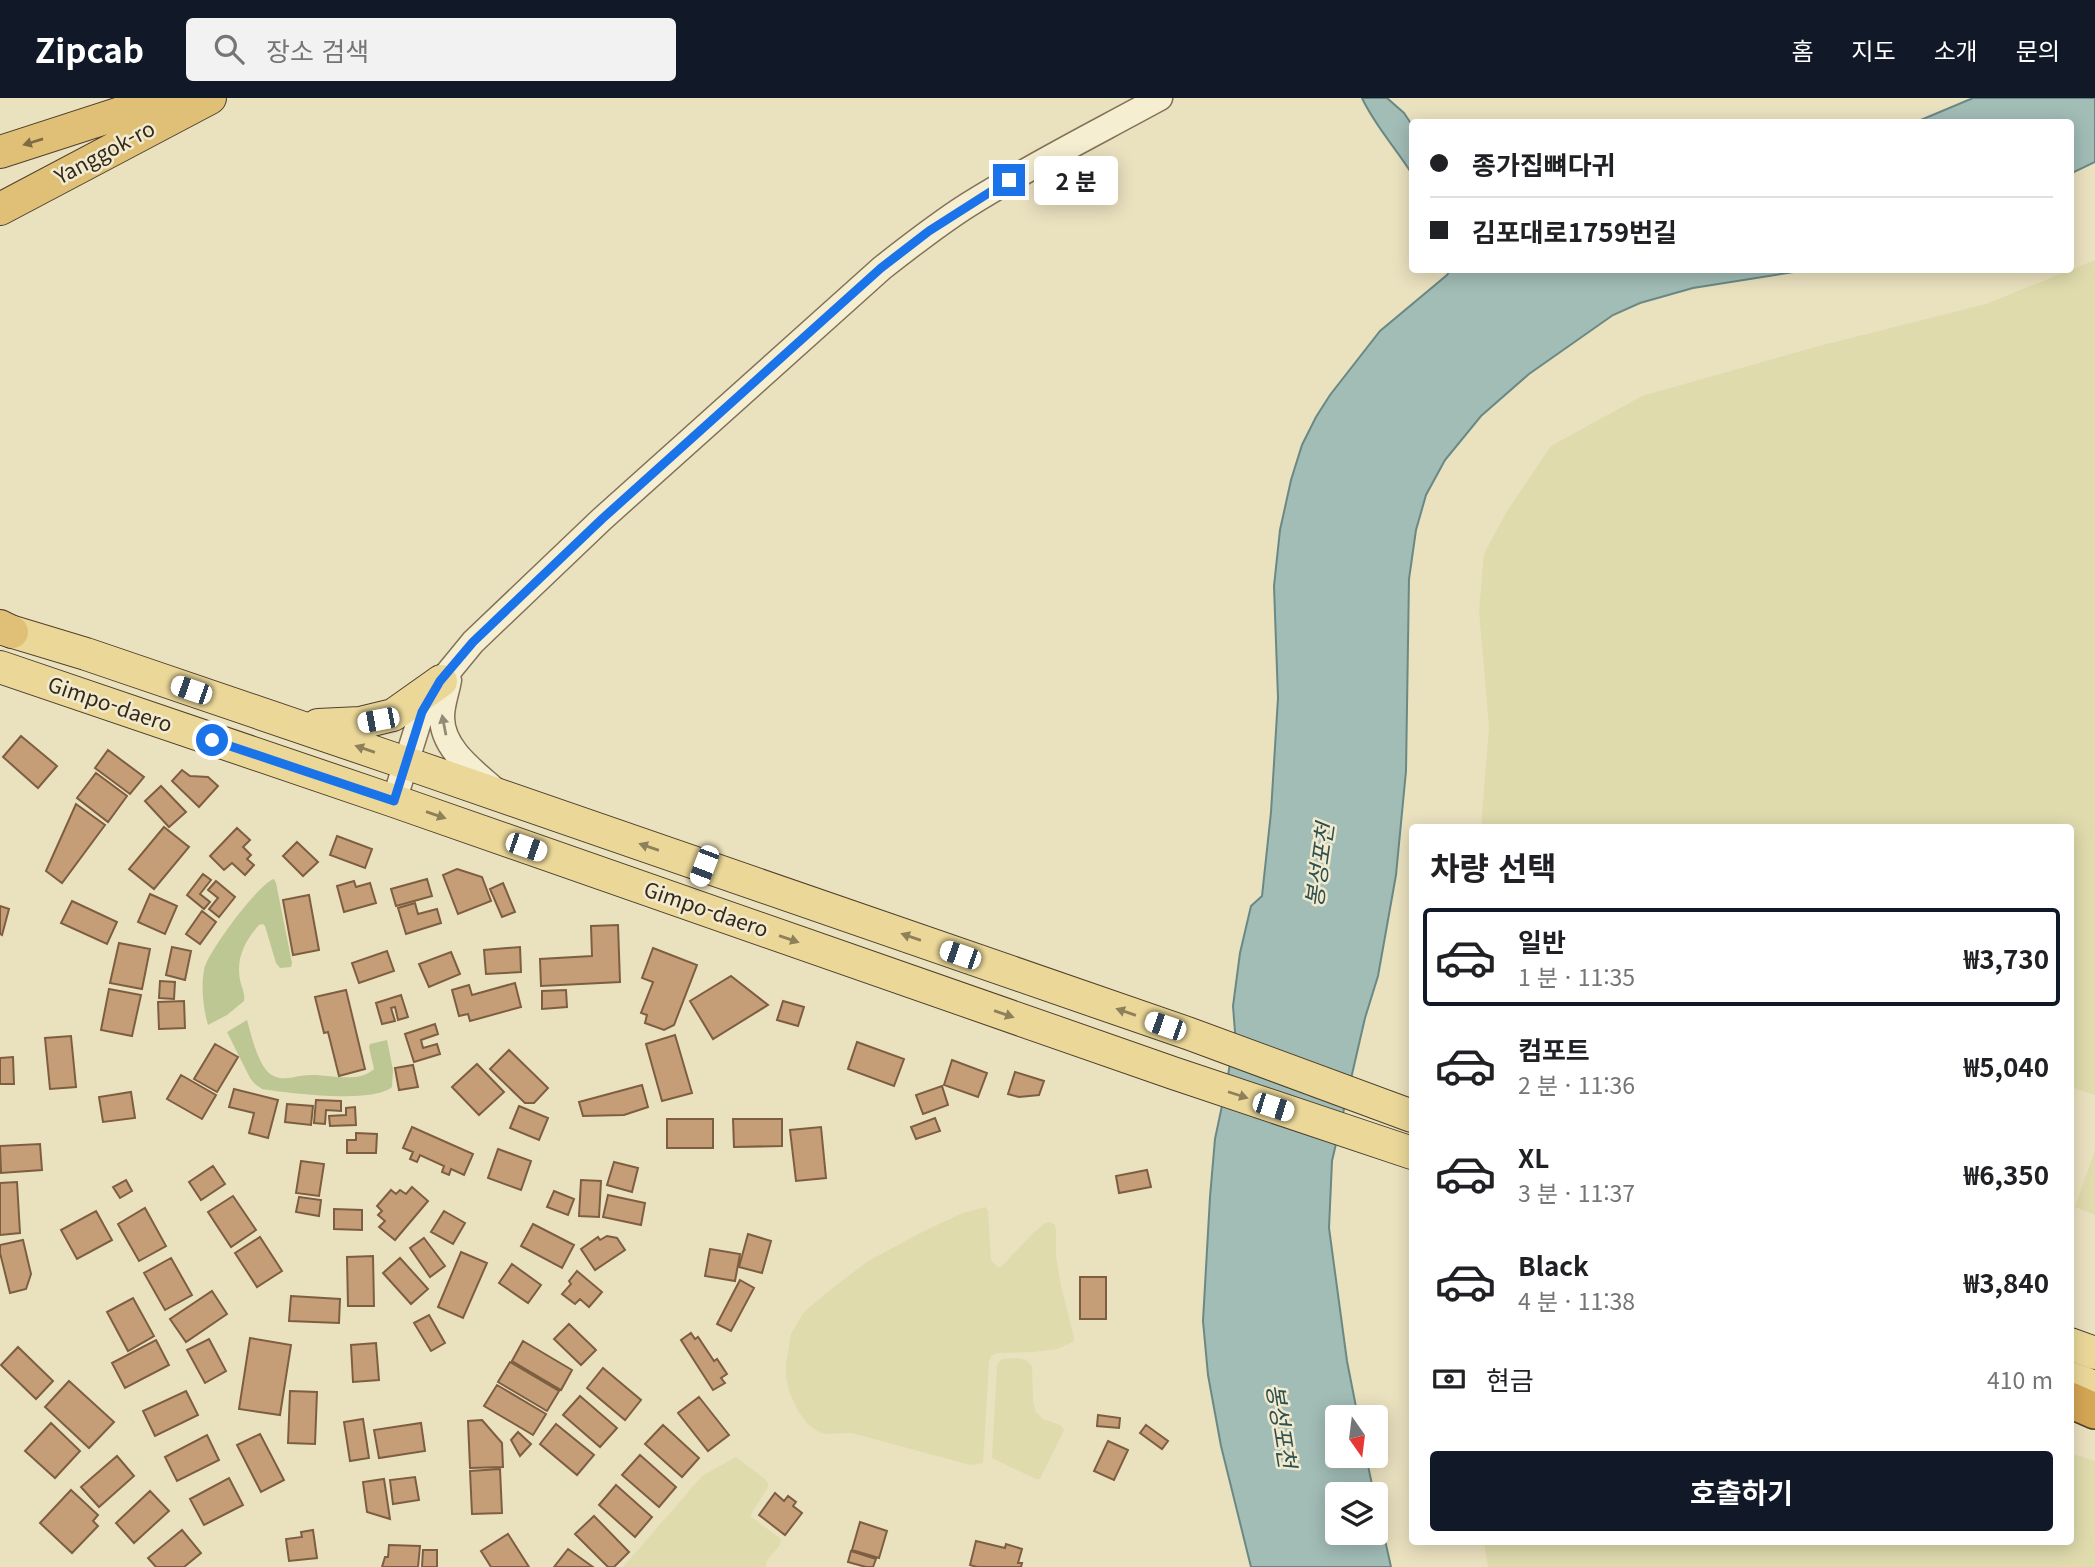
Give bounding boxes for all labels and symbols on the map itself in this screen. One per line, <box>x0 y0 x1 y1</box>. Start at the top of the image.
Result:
street label: Yanggok-ro <box>48 112 160 191</box>
one-way arrow <box>22 137 43 147</box>
callout: 2 분 <box>1034 155 1118 204</box>
route end <box>993 164 1025 196</box>
street label: Gimpo-daero <box>44 668 177 738</box>
car <box>168 673 215 707</box>
car <box>356 706 401 734</box>
one-way arrow <box>439 714 450 736</box>
route start <box>196 724 228 756</box>
one-way arrow <box>354 743 375 754</box>
one-way arrow <box>425 810 446 821</box>
water label: 봉성포천 <box>1295 818 1341 909</box>
car <box>503 830 550 864</box>
one-way arrow <box>639 841 660 852</box>
car <box>687 843 722 889</box>
street label: Gimpo-daero <box>640 873 773 943</box>
one-way arrow <box>900 931 921 942</box>
one-way arrow <box>779 934 800 945</box>
car <box>937 938 984 972</box>
one-way arrow <box>1115 1006 1136 1017</box>
one-way arrow <box>993 1009 1014 1020</box>
car <box>1142 1009 1189 1043</box>
one-way arrow <box>1228 1090 1249 1101</box>
car <box>1250 1091 1297 1123</box>
water label: 봉성포천 <box>1260 1381 1307 1473</box>
north arrow <box>1325 1405 1388 1468</box>

